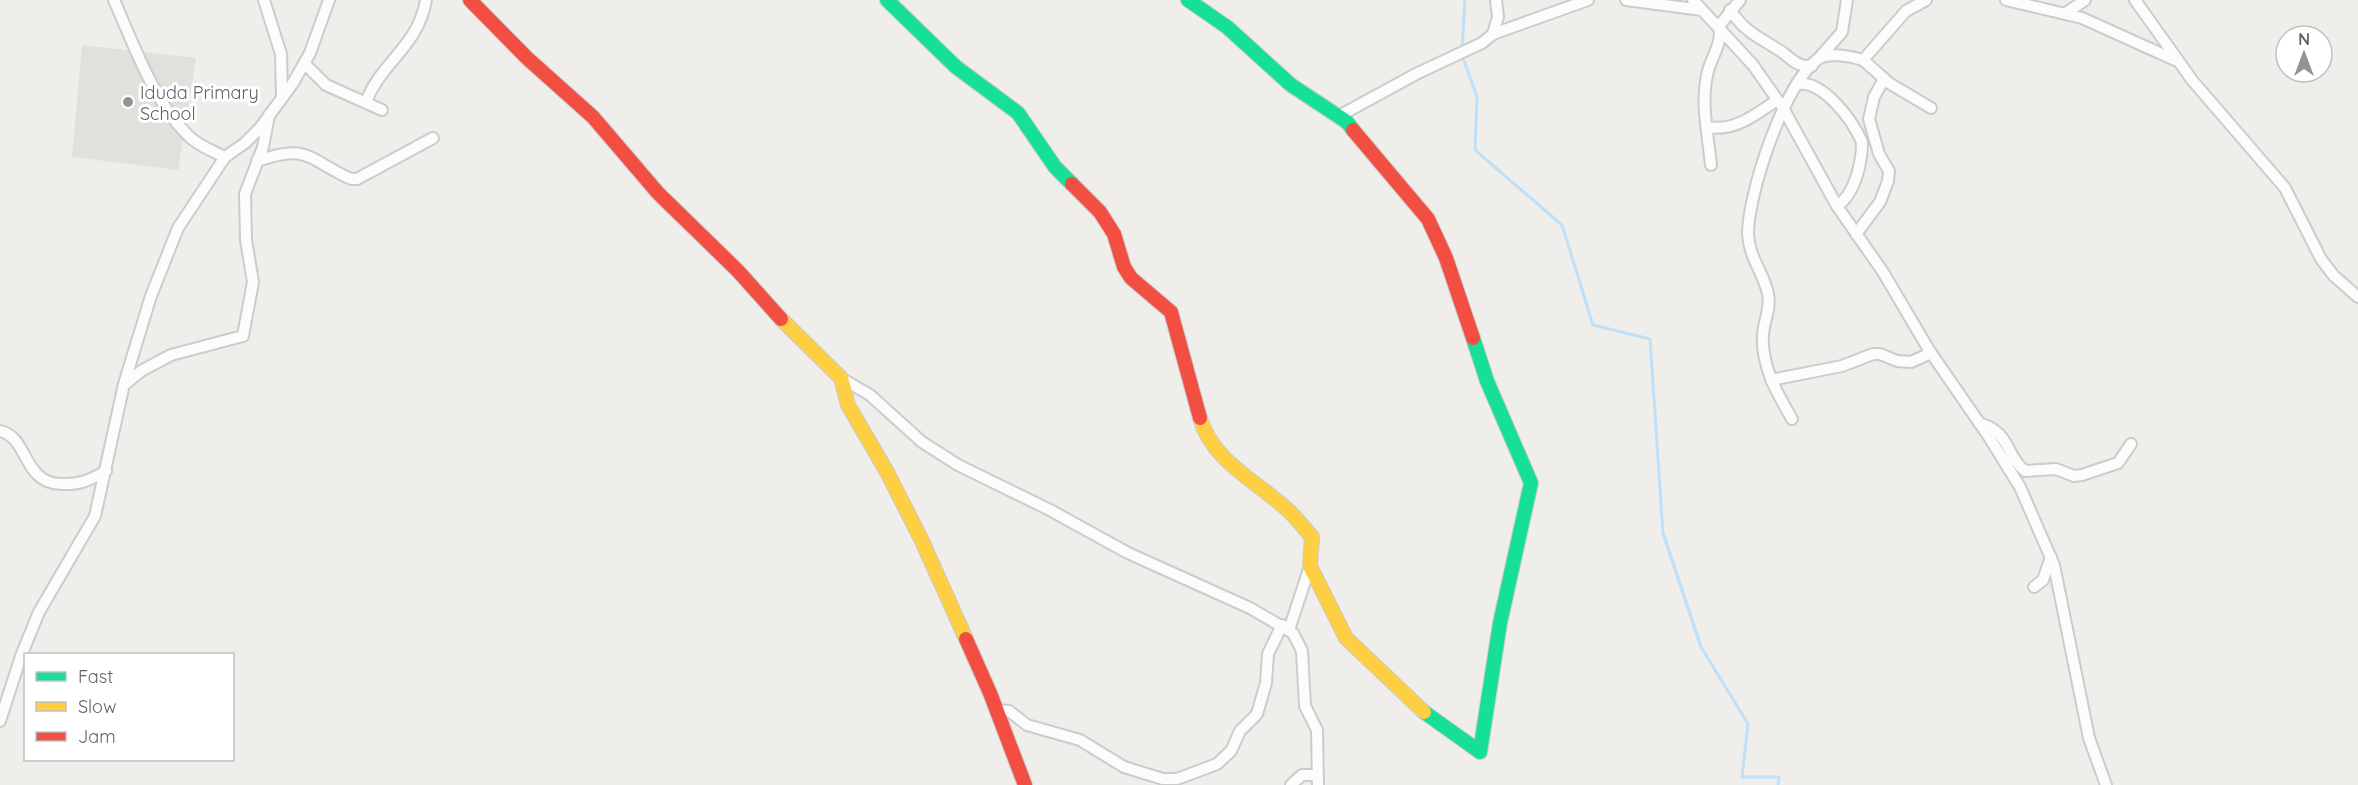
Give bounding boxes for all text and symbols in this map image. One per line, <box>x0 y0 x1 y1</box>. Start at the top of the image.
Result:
north arrow <box>2274 24 2334 84</box>
text: N <box>2298 29 2310 49</box>
place label: Iduda Primary School <box>140 81 259 125</box>
marker: Iduda Primary School <box>121 95 135 109</box>
legend <box>24 653 234 761</box>
text: Fast <box>78 665 113 688</box>
text: Slow <box>78 695 116 718</box>
text: Jam <box>78 725 116 748</box>

